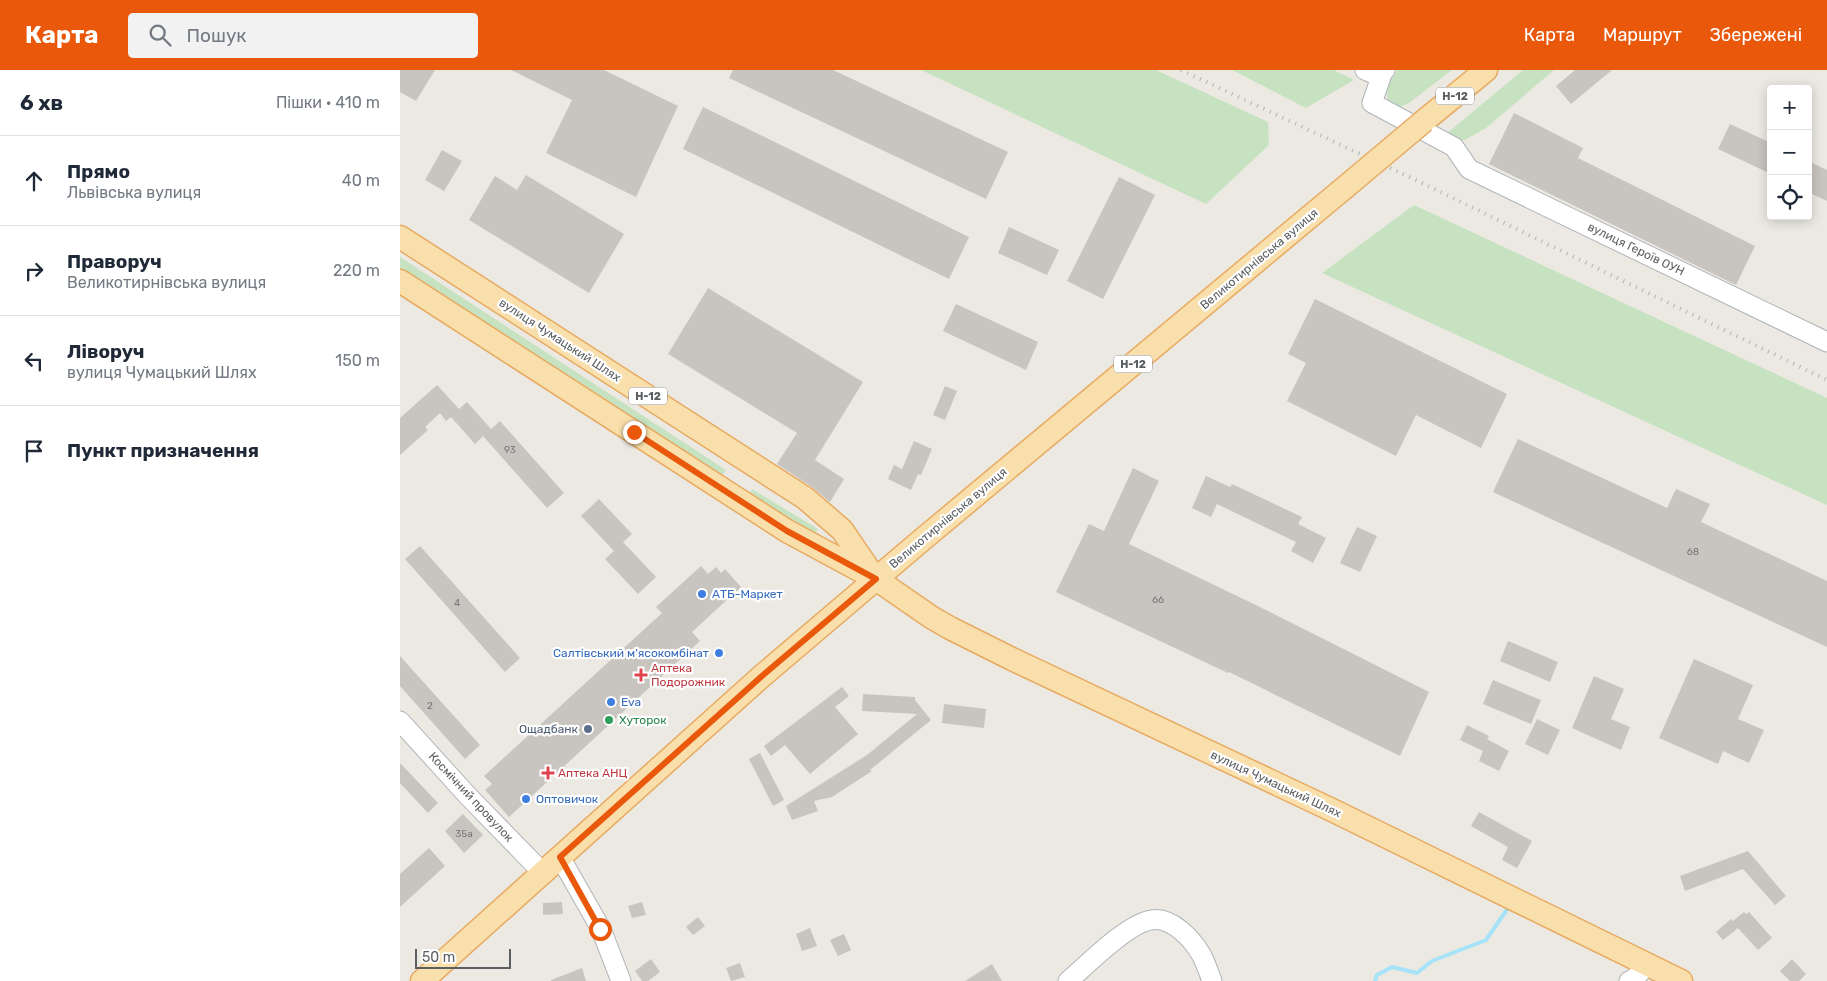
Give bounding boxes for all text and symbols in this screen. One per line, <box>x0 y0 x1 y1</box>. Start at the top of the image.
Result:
search box <box>128 13 478 58</box>
text: Карта <box>25 21 98 49</box>
icon: search <box>146 21 174 49</box>
text: Пошук <box>186 24 246 47</box>
text: Карта <box>1524 24 1575 46</box>
text: Маршрут <box>1603 24 1682 46</box>
text: Збережені <box>1710 24 1802 46</box>
map controls <box>1767 85 1812 220</box>
button: + <box>1767 85 1812 130</box>
road number: Н-12 <box>1436 88 1474 104</box>
text: 6 хв <box>20 90 63 115</box>
text: Пішки · 410 m <box>276 93 380 112</box>
button: − <box>1767 130 1812 175</box>
text: Прямо <box>67 160 130 183</box>
icon: ahead <box>20 167 48 195</box>
text: 40 m <box>342 171 380 190</box>
button: locate <box>1767 175 1812 220</box>
text: Львівська вулиця <box>67 183 201 202</box>
street label: Великотирнівська вулиця <box>1197 206 1321 312</box>
street label: вулиця Героїв ОУН <box>1585 219 1687 279</box>
text: Праворуч <box>67 250 162 273</box>
icon: right <box>20 257 48 285</box>
text: 220 m <box>333 261 380 280</box>
text: Великотирнівська вулиця <box>67 273 266 292</box>
street label: вулиця Чумацький Шлях <box>497 295 624 385</box>
text: Ліворуч <box>67 340 144 363</box>
icon: left <box>20 347 48 375</box>
text: 150 m <box>335 351 380 370</box>
road number: Н-12 <box>1114 356 1152 372</box>
text: вулиця Чумацький Шлях <box>67 363 257 382</box>
road number: Н-12 <box>629 388 667 404</box>
route end <box>623 421 646 444</box>
icon: arrive <box>20 437 48 465</box>
text: Пункт призначення <box>67 439 259 462</box>
house number: 93 <box>504 444 516 456</box>
street label: Великотирнівська вулиця <box>886 465 1010 571</box>
house number: 68 <box>1687 546 1699 558</box>
place label: АТБ-Маркет <box>712 587 783 601</box>
marker: АТБ-Маркет <box>696 588 708 600</box>
house number: 66 <box>1152 594 1164 606</box>
house number: 4 <box>454 597 460 609</box>
place label: Салтівський м'ясокомбінат <box>553 646 709 660</box>
marker: Салтівський м'ясокомбінат <box>713 647 725 659</box>
place label: Аптека Подорожник <box>651 661 726 689</box>
marker: Аптека Подорожник <box>635 669 647 681</box>
place label: Eva <box>621 695 641 709</box>
marker: Eva <box>605 696 617 708</box>
house number: 2 <box>427 700 433 712</box>
place label: Хуторок <box>619 713 667 727</box>
marker: Хуторок <box>603 714 615 726</box>
place label: Ощадбанк <box>519 722 579 736</box>
marker: Ощадбанк <box>582 723 594 735</box>
street label: вулиця Чумацький Шлях <box>1209 748 1344 821</box>
street label: Космічний провулок <box>426 749 517 845</box>
place label: Аптека АНЦ <box>558 766 628 780</box>
marker: Аптека АНЦ <box>542 767 554 779</box>
place label: Оптовичок <box>536 792 599 806</box>
marker: Оптовичок <box>520 793 532 805</box>
house number: 35а <box>455 828 473 840</box>
route start <box>589 918 612 941</box>
scale bar <box>415 946 511 969</box>
text: 50 m <box>422 949 455 966</box>

